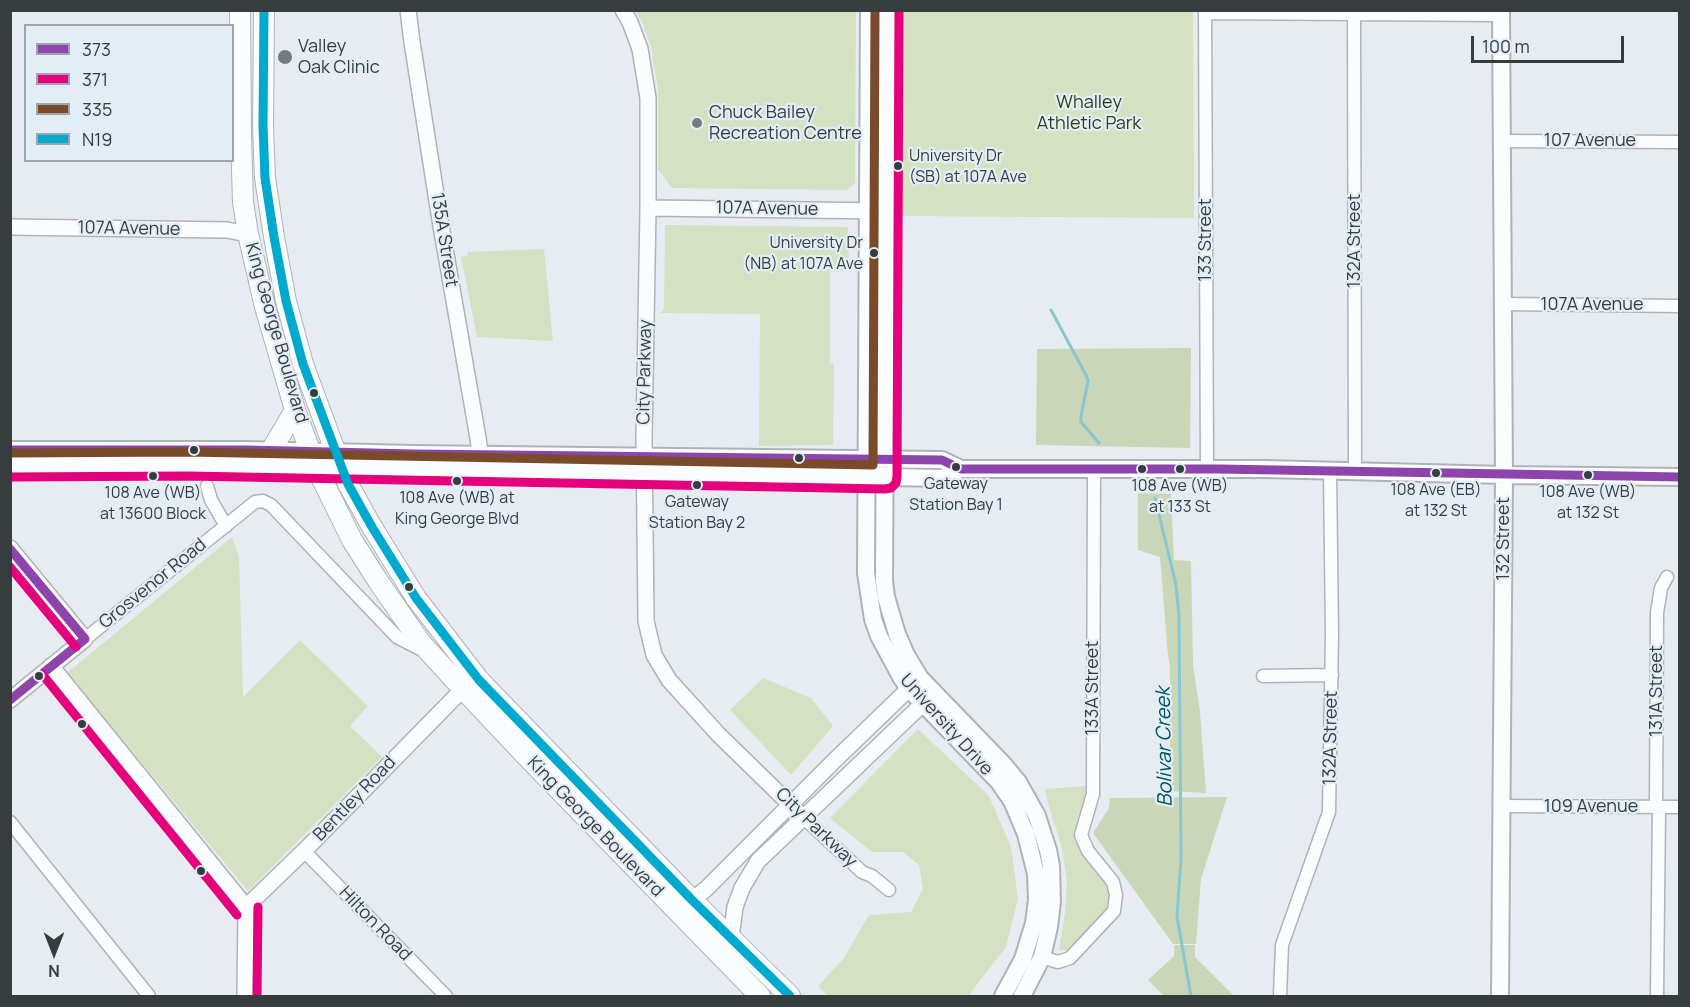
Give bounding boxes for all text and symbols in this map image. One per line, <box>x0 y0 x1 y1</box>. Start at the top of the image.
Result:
legend <box>24 24 234 162</box>
scale bar <box>1474 24 1627 62</box>
text: 100 m <box>1482 34 1530 58</box>
place label: Valley Oak Clinic <box>298 36 380 78</box>
text: 373 <box>82 37 111 61</box>
marker: Valley Oak Clinic <box>276 48 294 66</box>
text: 371 <box>82 67 108 91</box>
park label: Whalley Athletic Park <box>1037 92 1141 134</box>
text: 335 <box>82 97 112 121</box>
place label: Chuck Bailey Recreation Centre <box>709 102 862 144</box>
marker: Chuck Bailey Recreation Centre <box>690 116 704 130</box>
text: N19 <box>82 127 113 151</box>
street label: 107 Avenue <box>1544 130 1636 152</box>
place label: University Dr (SB) at 107A Ave <box>909 147 1027 185</box>
marker: University Dr (SB) at 107A Ave <box>892 160 904 172</box>
street label: 135A Street <box>426 191 462 289</box>
street label: 132A Street <box>1344 194 1366 288</box>
street label: 107A Avenue <box>715 197 819 221</box>
street label: 133 Street <box>1195 198 1217 282</box>
street label: 107A Avenue <box>77 217 181 241</box>
place label: University Dr (NB) at 107A Ave <box>744 234 863 272</box>
street label: King George Boulevard <box>240 240 312 426</box>
marker: University Dr (NB) at 107A Ave <box>868 247 880 259</box>
street label: 107A Avenue <box>1541 294 1643 316</box>
street label: City Parkway <box>633 319 657 425</box>
unlabelled marker <box>308 387 320 399</box>
unlabelled marker <box>188 444 200 456</box>
unlabelled marker <box>793 452 805 464</box>
marker: Gateway Station Bay 1 <box>950 461 962 473</box>
unlabelled marker <box>1136 463 1148 475</box>
marker: 108 Ave (WB) at 133 St <box>1174 463 1186 475</box>
marker: 108 Ave (EB) at 132 St <box>1430 467 1442 479</box>
marker: 108 Ave (WB) at 132 St <box>1582 469 1594 481</box>
marker: 108 Ave (WB) at 13600 Block <box>147 470 159 482</box>
marker: 108 Ave (WB) at King George Blvd <box>451 475 463 487</box>
place label: Gateway Station Bay 1 <box>909 475 1003 513</box>
place label: 108 Ave (WB) at 133 St <box>1132 477 1228 515</box>
marker: Gateway Station Bay 2 <box>691 479 703 491</box>
place label: 108 Ave (EB) at 132 St <box>1391 481 1481 519</box>
place label: 108 Ave (WB) at 132 St <box>1540 483 1636 521</box>
place label: 108 Ave (WB) at 13600 Block <box>100 484 206 522</box>
place label: 108 Ave (WB) at King George Blvd <box>395 489 519 527</box>
place label: Gateway Station Bay 2 <box>649 493 745 531</box>
street label: 132 Street <box>1493 497 1515 581</box>
street label: Grosvenor Road <box>95 534 211 634</box>
unlabelled marker <box>403 581 415 593</box>
street label: 133A Street <box>1082 641 1104 735</box>
street label: 131A Street <box>1646 645 1668 737</box>
unlabelled marker <box>33 670 45 682</box>
street label: University Drive <box>895 670 997 780</box>
water label: Bolivar Creek <box>1152 687 1178 807</box>
street label: 132A Street <box>1319 690 1343 786</box>
unlabelled marker <box>76 718 88 730</box>
street label: Bentley Road <box>309 752 401 846</box>
street label: King George Boulevard <box>522 752 668 902</box>
street label: City Parkway <box>771 784 861 872</box>
street label: 109 Avenue <box>1544 796 1638 818</box>
unlabelled marker <box>195 865 207 877</box>
street label: Hilton Road <box>334 882 416 966</box>
north arrow <box>24 923 84 983</box>
text: N <box>48 960 60 982</box>

